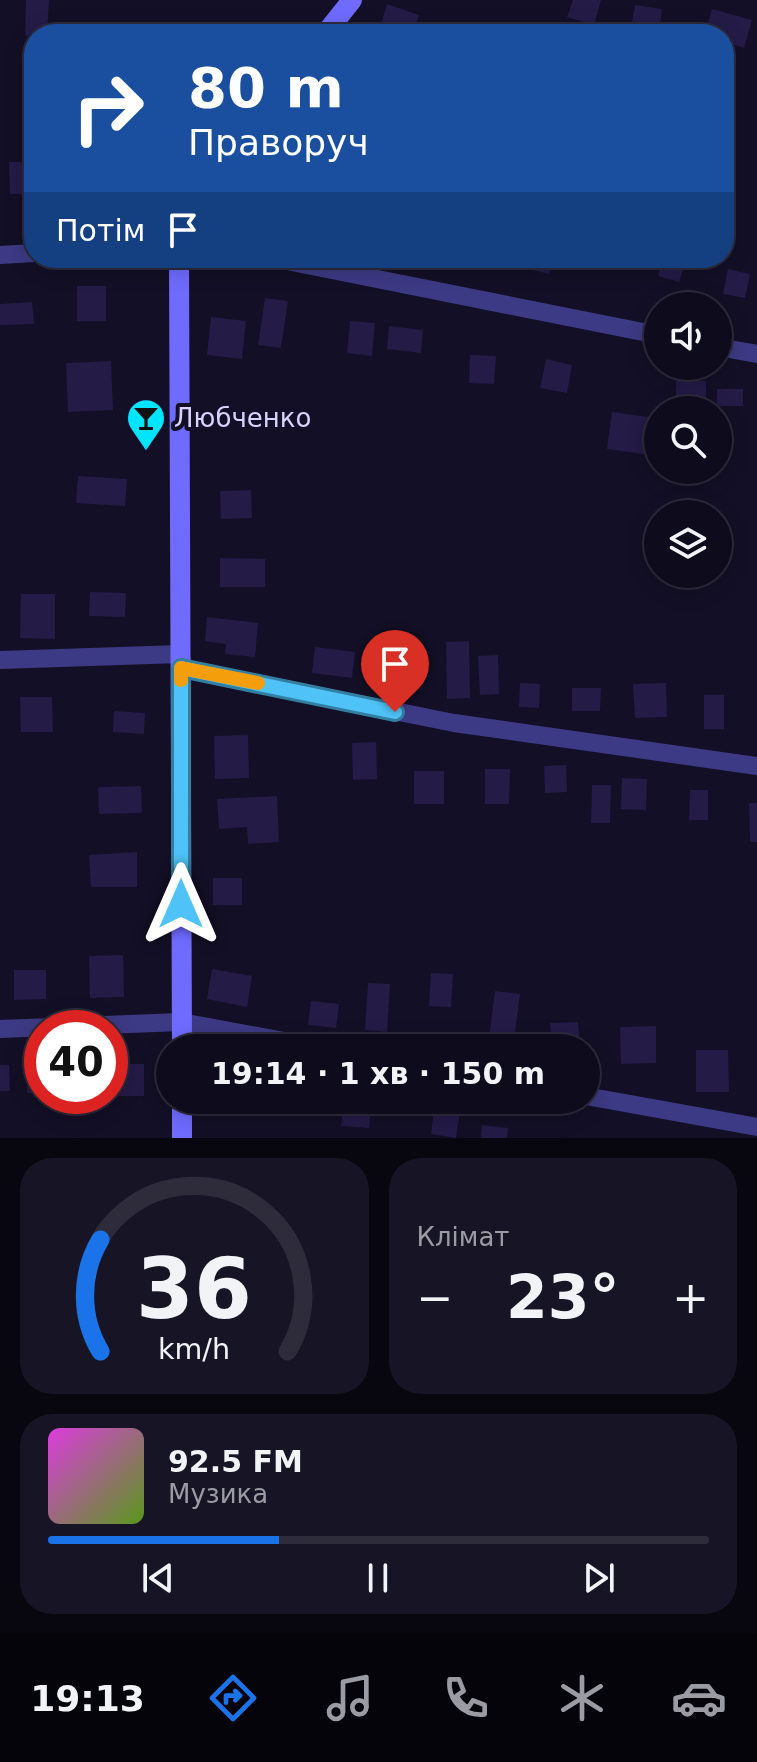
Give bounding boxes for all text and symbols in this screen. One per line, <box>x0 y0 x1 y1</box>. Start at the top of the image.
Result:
text: 80 m <box>188 55 344 120</box>
icon: right <box>56 56 160 160</box>
text: Праворуч <box>188 122 369 163</box>
icon: arrive <box>161 208 205 252</box>
text: Потім <box>56 213 145 248</box>
map controls <box>644 292 732 588</box>
button: sound <box>644 292 732 380</box>
button: search <box>644 396 732 484</box>
bar icon: Любченко <box>125 397 167 452</box>
place label: Любченко <box>174 403 311 433</box>
button: layers <box>644 500 732 588</box>
pin <box>361 630 429 712</box>
icon: arrive <box>373 642 417 686</box>
position arrow <box>139 862 223 946</box>
speed limit sign: 40 <box>24 1010 128 1114</box>
text: 19:14 · 1 хв · 150 m <box>211 1056 545 1091</box>
text: Клімат <box>417 1222 510 1252</box>
text: 36 <box>136 1241 252 1338</box>
text: 23° <box>506 1262 620 1332</box>
text: − <box>417 1272 453 1323</box>
text: + <box>672 1272 709 1323</box>
text: km/h <box>158 1332 230 1366</box>
text: 92.5 FM <box>168 1444 303 1479</box>
text: Музика <box>168 1479 268 1509</box>
icon: previous <box>136 1556 180 1600</box>
icon: pause <box>356 1556 400 1600</box>
icon: next <box>577 1556 621 1600</box>
icon: directions <box>205 1670 261 1726</box>
icon: music <box>322 1670 378 1726</box>
icon: phone <box>438 1670 494 1726</box>
icon: climate <box>554 1670 610 1726</box>
icon: car <box>671 1670 727 1726</box>
text: 19:13 <box>30 1678 145 1719</box>

